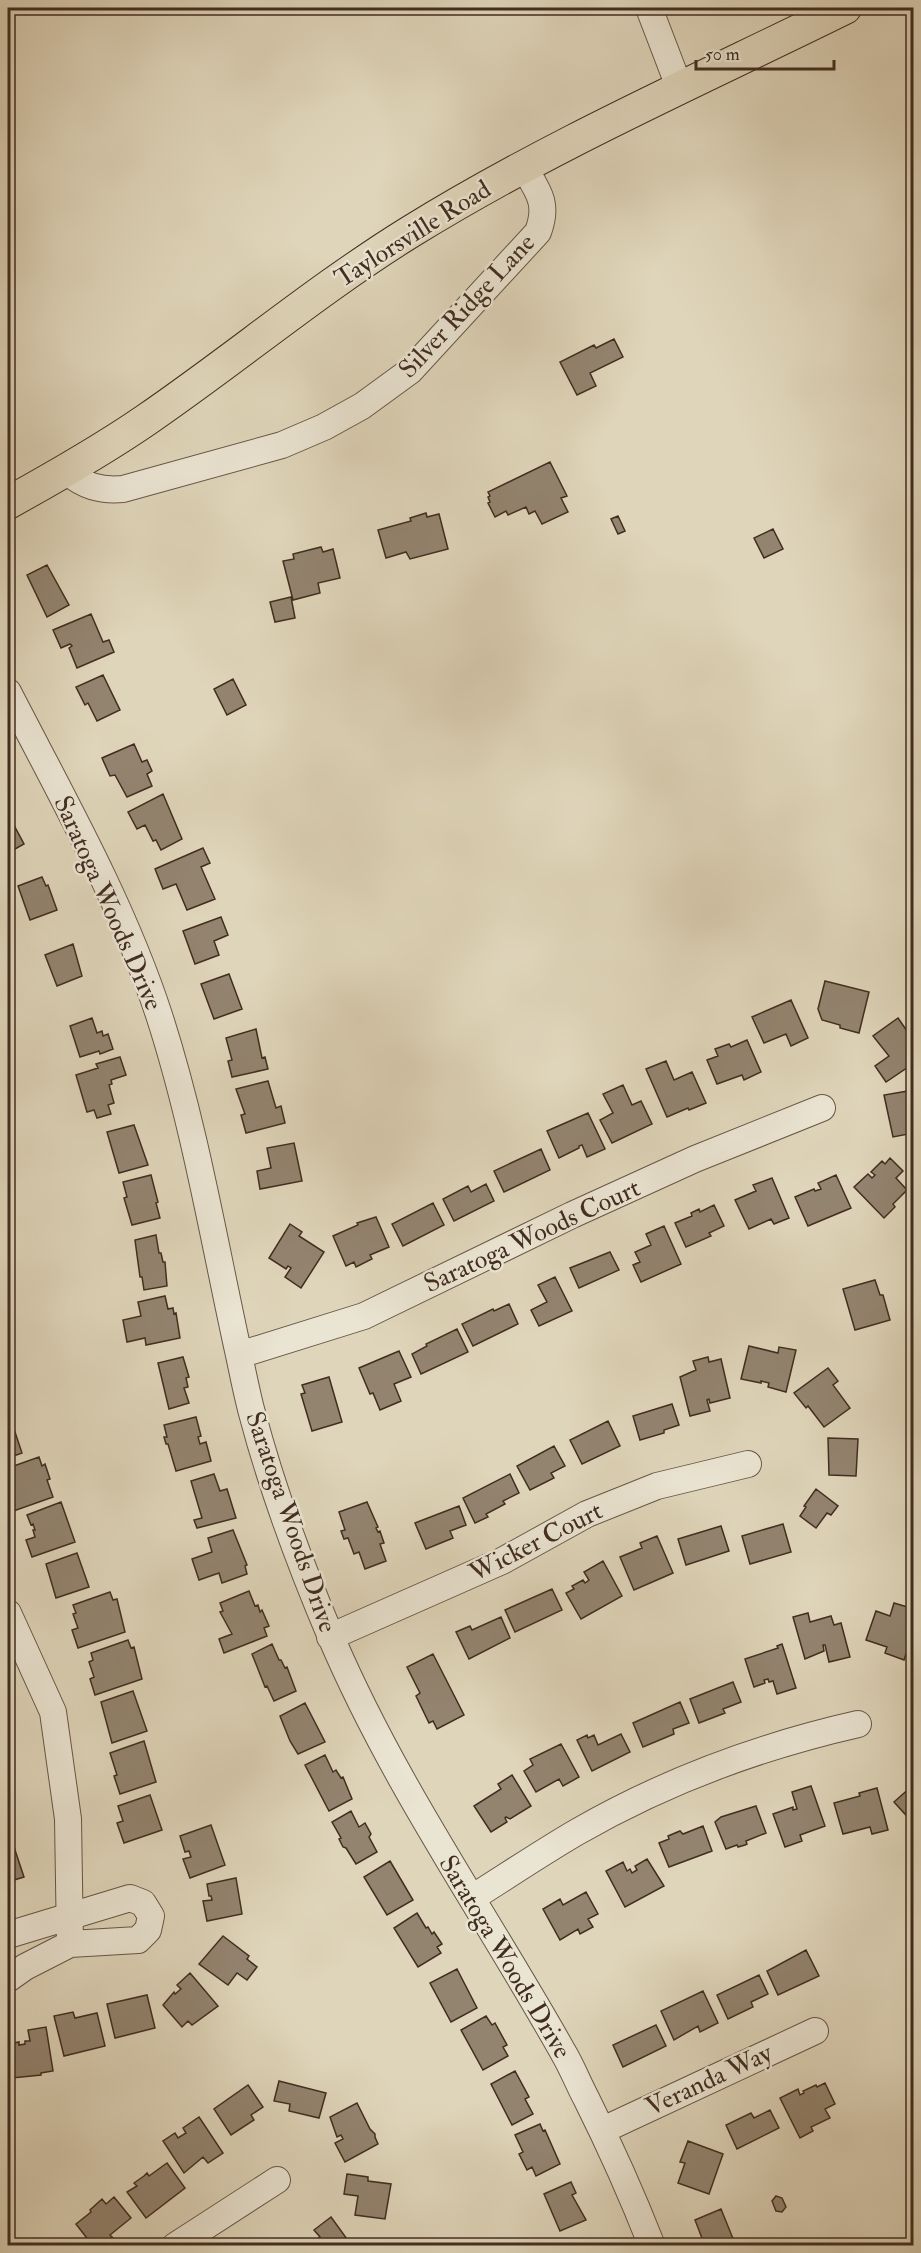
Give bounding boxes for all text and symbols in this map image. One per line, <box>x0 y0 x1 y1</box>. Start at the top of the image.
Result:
scale bar <box>696 33 834 71</box>
text: 50 m <box>705 43 740 66</box>
street label: Taylorsville Road <box>329 173 497 295</box>
street label: Silver Ridge Lane <box>392 227 542 385</box>
street label: Saratoga Woods Drive <box>46 791 170 1015</box>
street label: Saratoga Woods Court <box>419 1172 645 1300</box>
street label: Saratoga Woods Drive <box>238 1407 344 1637</box>
street label: Wicker Court <box>463 1495 608 1590</box>
street label: Saratoga Woods Drive <box>432 1850 578 2064</box>
street label: Veranda Way <box>641 2037 778 2123</box>

